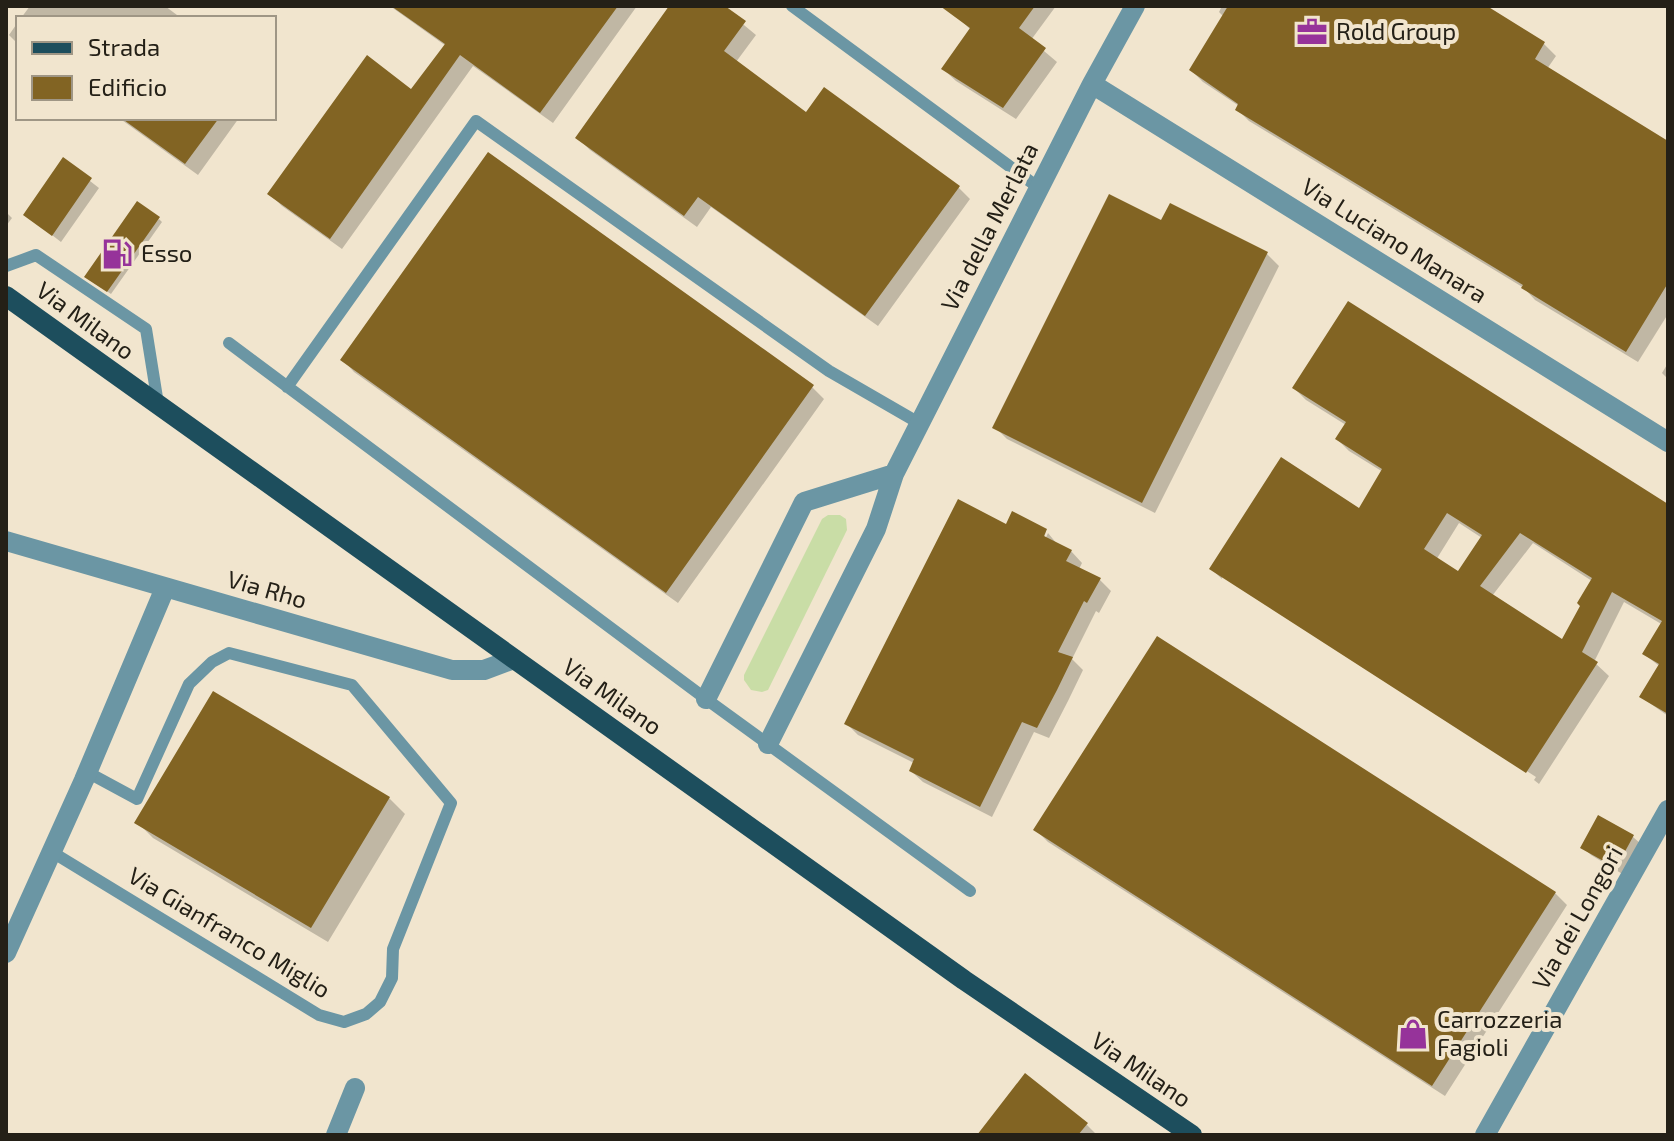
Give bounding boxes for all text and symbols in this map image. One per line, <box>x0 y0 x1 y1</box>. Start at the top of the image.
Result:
office icon: Rold Group <box>1295 15 1329 49</box>
legend <box>16 16 276 120</box>
place label: Rold Group <box>1336 16 1456 45</box>
text: Strada <box>88 32 160 61</box>
text: Edificio <box>88 72 167 101</box>
street label: Via della Merlata <box>934 137 1044 315</box>
street label: Via Luciano Manara <box>1297 171 1493 308</box>
fuel station icon: Esso <box>100 237 134 271</box>
place label: Esso <box>141 238 192 267</box>
street label: Via Milano <box>31 275 141 365</box>
street label: Via Rho <box>224 563 311 614</box>
street label: Via Milano <box>558 651 668 740</box>
street label: Via dei Longori <box>1525 841 1628 994</box>
street label: Via Gianfranco Miglio <box>123 860 336 1004</box>
place label: Carrozzeria Fagioli <box>1437 1004 1563 1061</box>
shop icon: Carrozzeria Fagioli <box>1396 1017 1430 1051</box>
street label: Via Milano <box>1086 1025 1197 1113</box>

